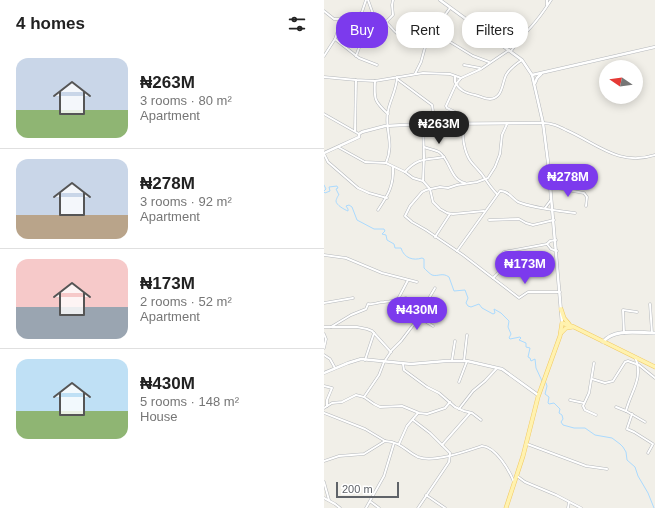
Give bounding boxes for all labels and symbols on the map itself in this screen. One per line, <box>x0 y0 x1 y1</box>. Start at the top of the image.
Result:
north arrow <box>599 60 643 104</box>
pin: ₦263M <box>411 111 467 145</box>
pin: ₦278M <box>540 164 596 198</box>
pin: ₦173M <box>497 251 553 285</box>
pin: ₦430M <box>389 297 445 331</box>
scale bar <box>336 480 399 499</box>

